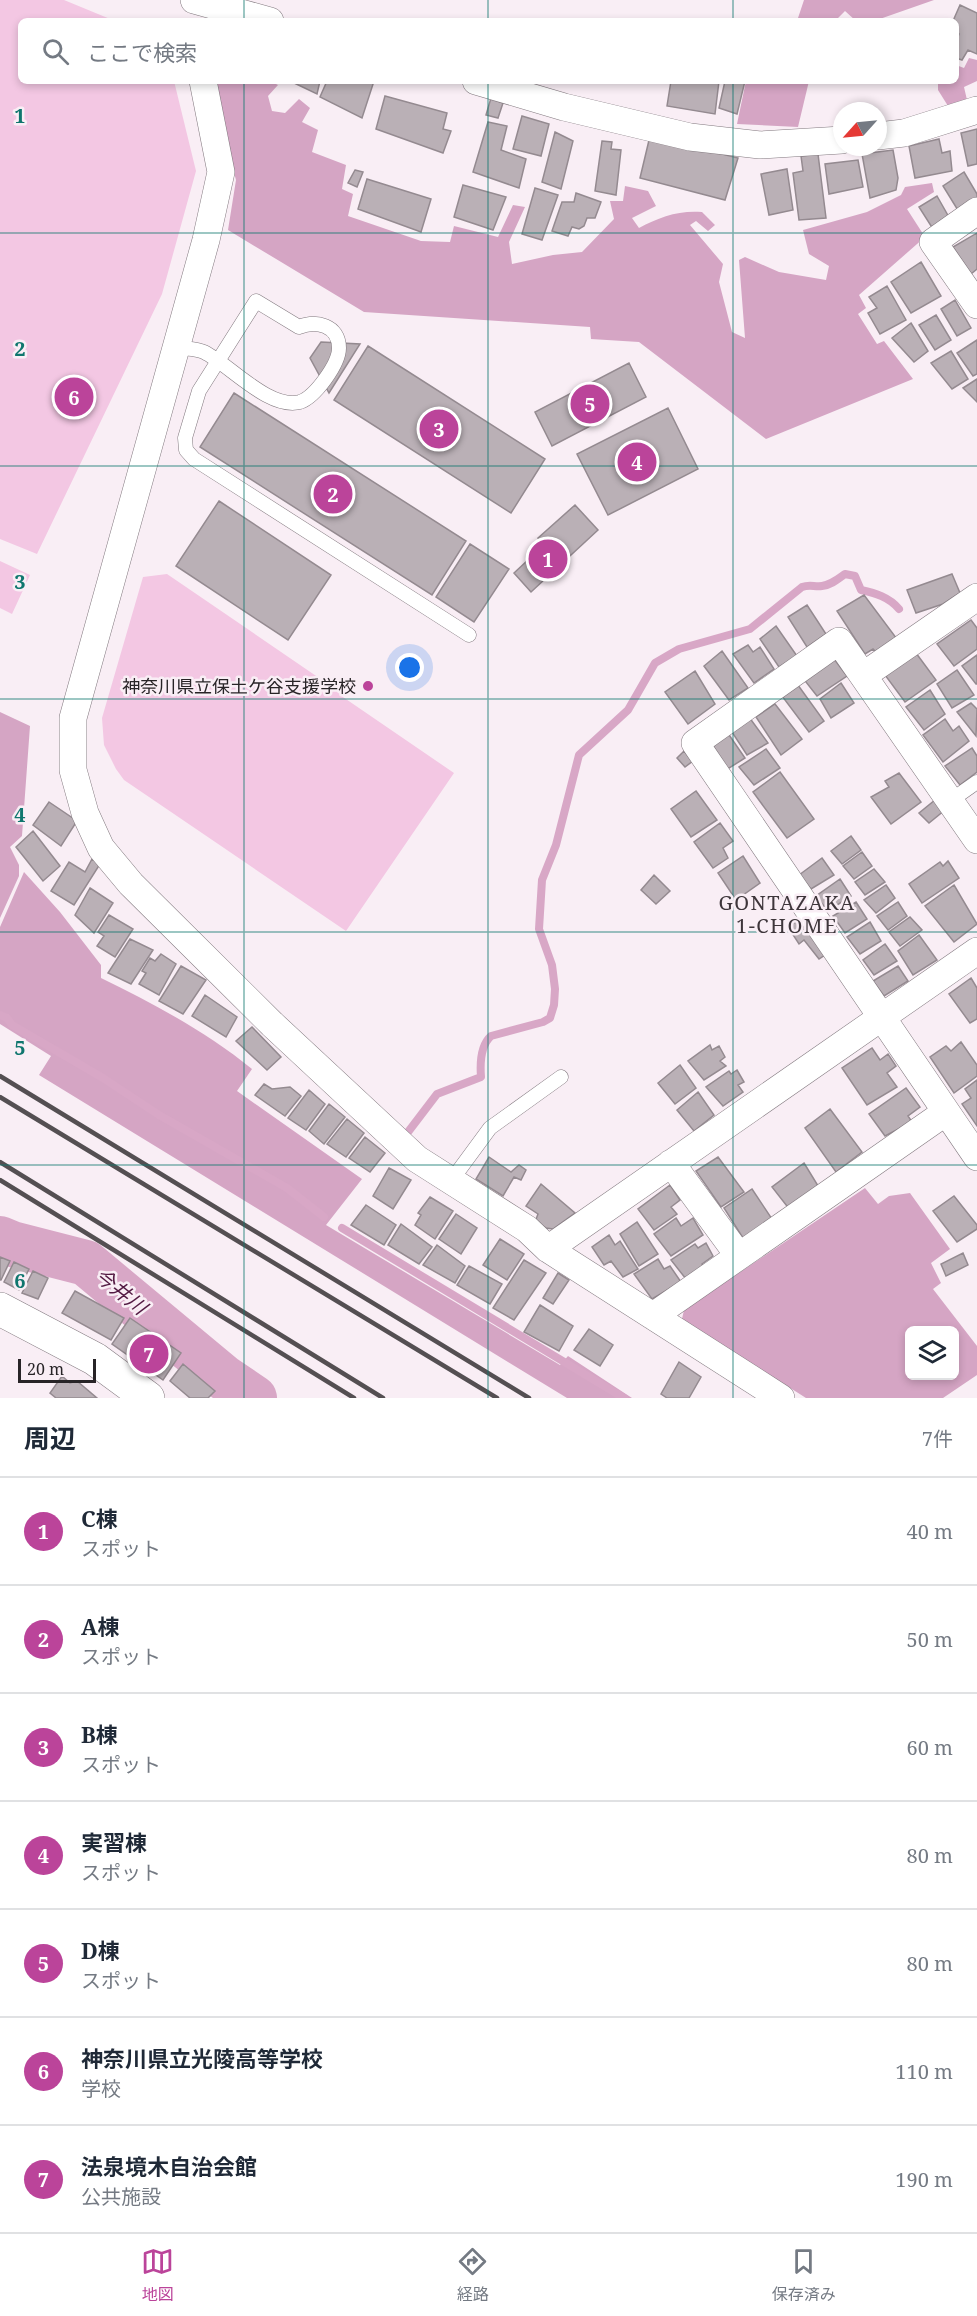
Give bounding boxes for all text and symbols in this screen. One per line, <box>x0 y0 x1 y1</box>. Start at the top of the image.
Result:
search box <box>18 18 959 84</box>
icon: search <box>39 35 72 68</box>
text: ここで検索 <box>87 37 197 67</box>
text: 1 <box>14 102 26 129</box>
north arrow <box>833 102 887 156</box>
text: 2 <box>14 335 26 362</box>
pin: 6 <box>54 374 94 420</box>
pin: 5 <box>570 382 610 426</box>
pin: 3 <box>420 406 458 452</box>
pin: 4 <box>618 440 656 484</box>
pin: 2 <box>314 472 352 516</box>
pin: 1 <box>528 536 568 582</box>
text: 3 <box>14 568 26 595</box>
your location <box>395 653 424 682</box>
place label: 神奈川県立保土ケ谷支援学校 <box>122 674 356 698</box>
marker: 神奈川県立保土ケ谷支援学校 <box>361 679 375 693</box>
text: 4 <box>14 801 26 828</box>
district label: GONTAZAKA 1-CHOME <box>718 889 856 939</box>
text: 5 <box>14 1034 26 1061</box>
water label: 今井川 <box>89 1262 154 1322</box>
text: 6 <box>14 1267 26 1294</box>
map controls <box>905 1326 959 1380</box>
button: layers <box>905 1326 959 1380</box>
pin: 7 <box>130 1332 168 1376</box>
scale bar <box>18 1356 96 1384</box>
text: 20 m <box>27 1358 64 1380</box>
text: 周辺 <box>24 1420 76 1456</box>
text: 7件 <box>922 1425 953 1452</box>
text: C棟 <box>81 1503 118 1533</box>
text: 1 <box>38 1518 49 1545</box>
text: 40 m <box>907 1518 953 1545</box>
text: スポット <box>81 1535 161 1562</box>
text: A棟 <box>81 1611 120 1641</box>
text: 2 <box>38 1626 49 1653</box>
text: 50 m <box>907 1626 953 1653</box>
text: スポット <box>81 1643 161 1670</box>
text: B棟 <box>81 1719 118 1749</box>
text: 3 <box>38 1734 49 1761</box>
text: 60 m <box>907 1734 953 1761</box>
text: スポット <box>81 1751 161 1778</box>
text: 実習棟 <box>81 1827 147 1857</box>
text: 4 <box>38 1842 49 1869</box>
text: 80 m <box>907 1842 953 1869</box>
text: スポット <box>81 1859 161 1886</box>
text: D棟 <box>81 1935 120 1965</box>
text: 5 <box>38 1950 49 1977</box>
text: 80 m <box>907 1950 953 1977</box>
text: スポット <box>81 1967 161 1994</box>
text: 神奈川県立光陵高等学校 <box>81 2043 323 2073</box>
text: 6 <box>38 2058 49 2085</box>
text: 110 m <box>895 2058 953 2085</box>
text: 学校 <box>81 2075 121 2102</box>
text: 法泉境木自治会館 <box>81 2151 257 2181</box>
text: 7 <box>38 2166 49 2193</box>
text: 190 m <box>895 2166 953 2193</box>
text: 公共施設 <box>81 2183 161 2210</box>
tab: 地図 <box>141 2245 174 2305</box>
tab: 経路 <box>456 2245 489 2305</box>
tab: 保存済み <box>772 2245 836 2305</box>

